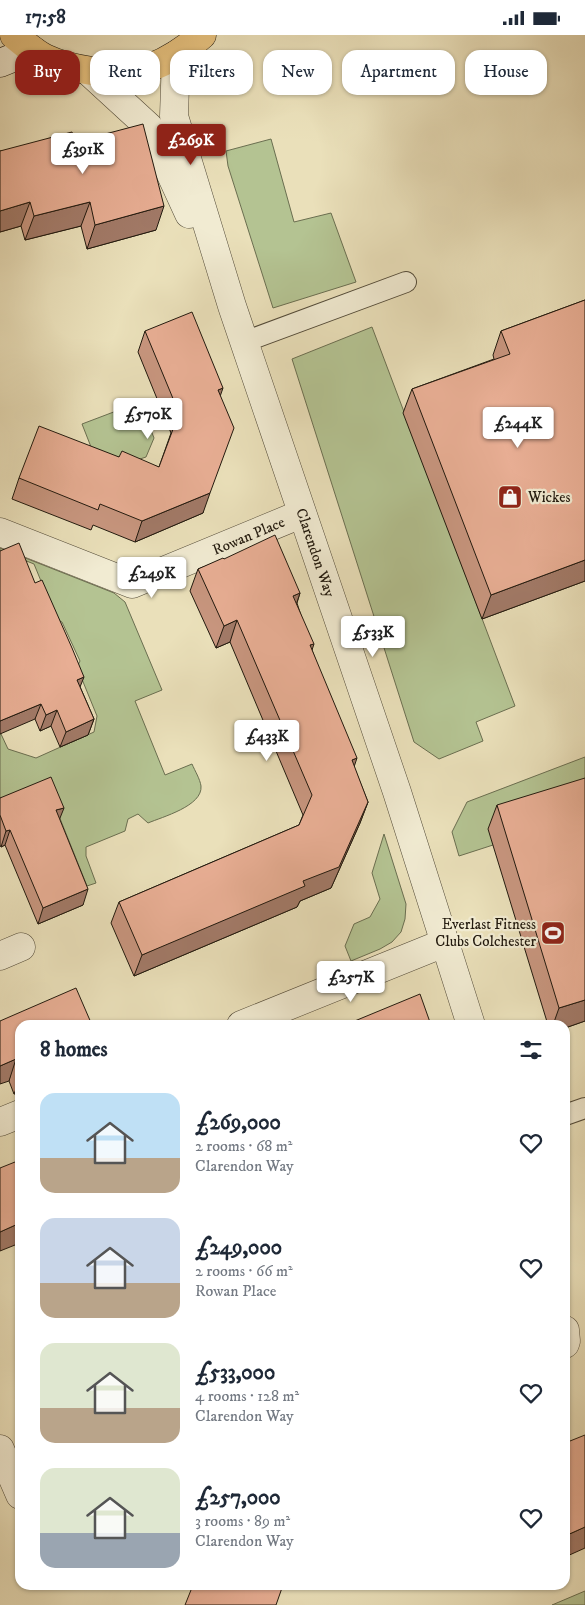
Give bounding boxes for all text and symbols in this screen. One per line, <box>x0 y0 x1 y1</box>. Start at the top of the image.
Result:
text: 17:58 <box>25 6 66 29</box>
chip: Buy <box>15 50 80 95</box>
chip: Rent <box>90 50 160 95</box>
chip: Filters <box>170 50 253 95</box>
chip: New <box>263 50 332 95</box>
chip: Apartment <box>342 50 455 95</box>
chip: House <box>465 50 547 95</box>
pin: £269K <box>156 123 226 166</box>
text: £269K <box>168 130 214 150</box>
pin: £391K <box>48 133 118 175</box>
text: £391K <box>62 139 104 159</box>
pin: £570K <box>113 397 183 440</box>
text: £570K <box>124 404 172 424</box>
pin: £244K <box>483 407 553 449</box>
text: £244K <box>494 413 542 433</box>
shop icon: Wickes <box>497 484 523 510</box>
place label: Wickes <box>527 488 571 507</box>
street label: Clarendon Way <box>291 506 339 600</box>
street label: Rowan Place <box>210 513 288 560</box>
pin: £249K <box>117 557 187 599</box>
text: £249K <box>128 563 176 583</box>
pin: £533K <box>338 615 408 658</box>
text: £533K <box>352 622 394 642</box>
pin: £433K <box>232 719 302 762</box>
text: £433K <box>245 726 289 746</box>
place label: Everlast Fitness Clubs Colchester <box>435 915 536 951</box>
sports icon: Everlast Fitness Clubs Colchester <box>540 920 566 946</box>
pin: £257K <box>316 961 386 1003</box>
text: £257K <box>328 967 374 987</box>
icon: filters <box>517 1036 545 1064</box>
text: 8 homes <box>40 1037 108 1063</box>
text: £269,000 <box>195 1110 281 1136</box>
icon: home <box>80 1113 140 1173</box>
icon: heart <box>517 1129 545 1157</box>
text: 2 rooms · 68 m² <box>195 1136 292 1156</box>
text: Clarendon Way <box>195 1156 294 1176</box>
text: £249,000 <box>195 1235 282 1261</box>
icon: home <box>80 1238 140 1298</box>
icon: heart <box>517 1254 545 1282</box>
text: 2 rooms · 66 m² <box>195 1261 293 1281</box>
text: Rowan Place <box>195 1281 276 1301</box>
text: £533,000 <box>195 1360 275 1386</box>
icon: home <box>80 1363 140 1423</box>
icon: heart <box>517 1379 545 1407</box>
text: 4 rooms · 128 m² <box>195 1386 299 1406</box>
text: Clarendon Way <box>195 1406 294 1426</box>
text: £257,000 <box>195 1485 281 1511</box>
icon: home <box>80 1488 140 1548</box>
icon: heart <box>517 1504 545 1532</box>
text: 3 rooms · 89 m² <box>195 1511 290 1531</box>
text: Clarendon Way <box>195 1531 294 1551</box>

